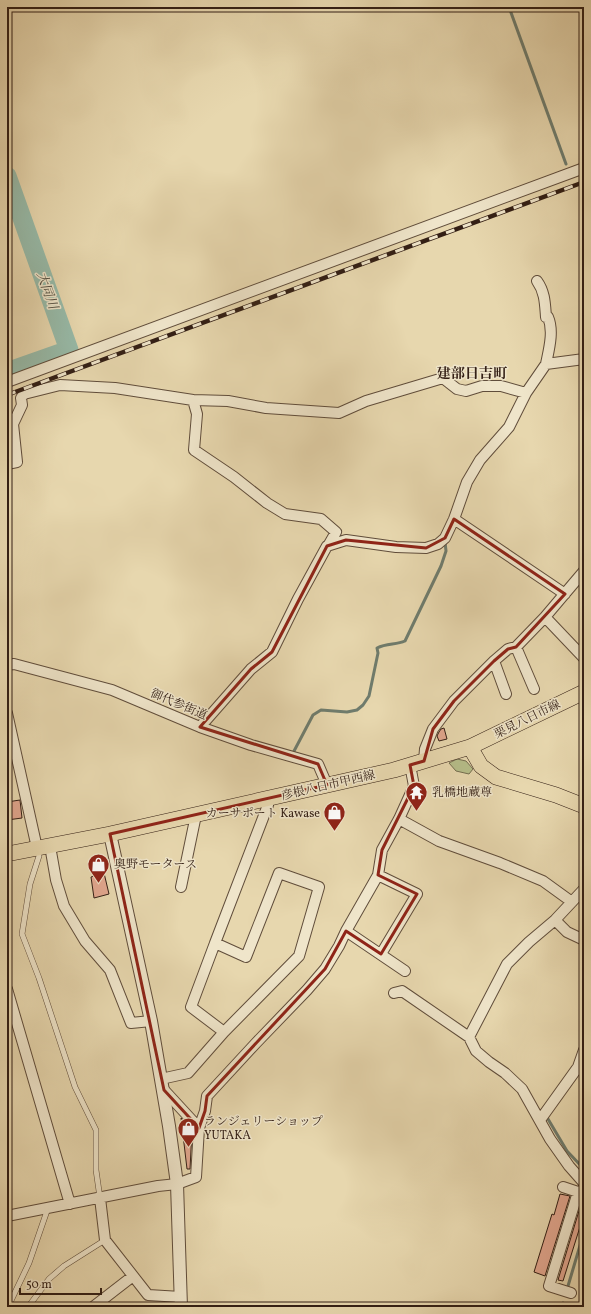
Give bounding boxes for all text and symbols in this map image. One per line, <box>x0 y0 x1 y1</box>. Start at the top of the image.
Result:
water label: 大同川 <box>31 269 62 314</box>
district label: 建部日吉町 <box>437 365 508 384</box>
street label: 御代参街道 <box>148 686 209 724</box>
street label: 栗見八日市線 <box>492 697 563 743</box>
street label: 彦根八日市甲西線 <box>280 767 377 805</box>
temple icon: 乳橋地蔵尊 <box>403 779 429 812</box>
place label: 乳橋地蔵尊 <box>432 785 492 801</box>
shop icon: カーサポート Kawase <box>322 800 348 833</box>
place label: カーサポート Kawase <box>206 806 320 822</box>
shop icon: 奥野モータース <box>86 851 112 884</box>
place label: 奥野モータース <box>114 857 197 873</box>
place label: ランジェリーショップ YUTAKA <box>204 1114 323 1144</box>
shop icon: ランジェリーショップ YUTAKA <box>176 1115 202 1148</box>
scale bar <box>20 1270 101 1296</box>
text: 50 m <box>26 1277 52 1293</box>

